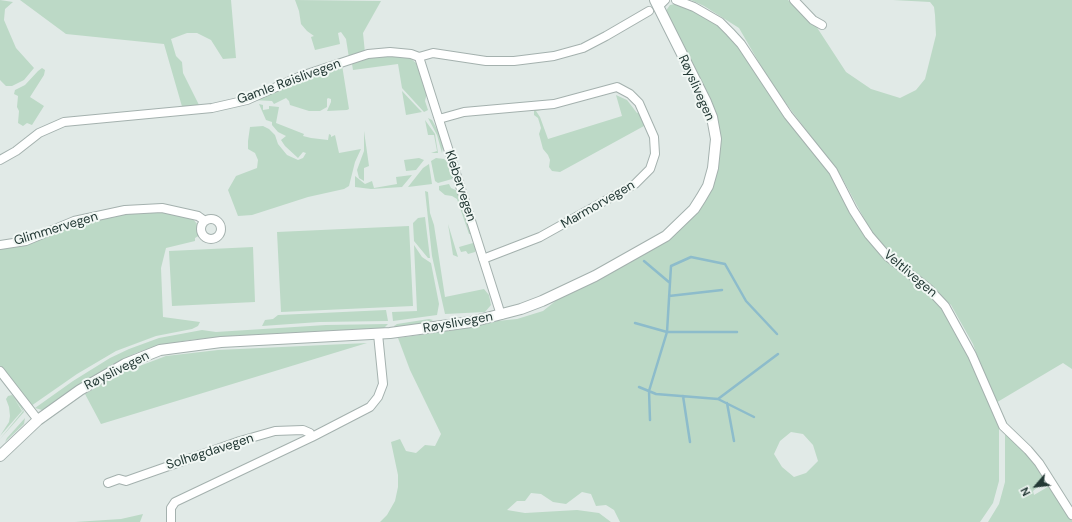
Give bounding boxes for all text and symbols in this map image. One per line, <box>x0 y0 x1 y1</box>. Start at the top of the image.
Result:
street label: Røyslivegen <box>675 53 717 123</box>
street label: Gamle Røislivegen <box>235 56 343 108</box>
street label: Klebervegen <box>441 148 479 224</box>
street label: Marmorvegen <box>558 178 638 232</box>
street label: Glimmervegen <box>12 209 100 249</box>
street label: Veltlivegen <box>880 247 940 301</box>
street label: Røyslivegen <box>422 309 494 337</box>
street label: Røyslivegen <box>82 348 152 394</box>
street label: Solhøgdavegen <box>164 431 256 473</box>
north arrow <box>1016 466 1056 506</box>
text: N <box>1017 485 1033 498</box>

